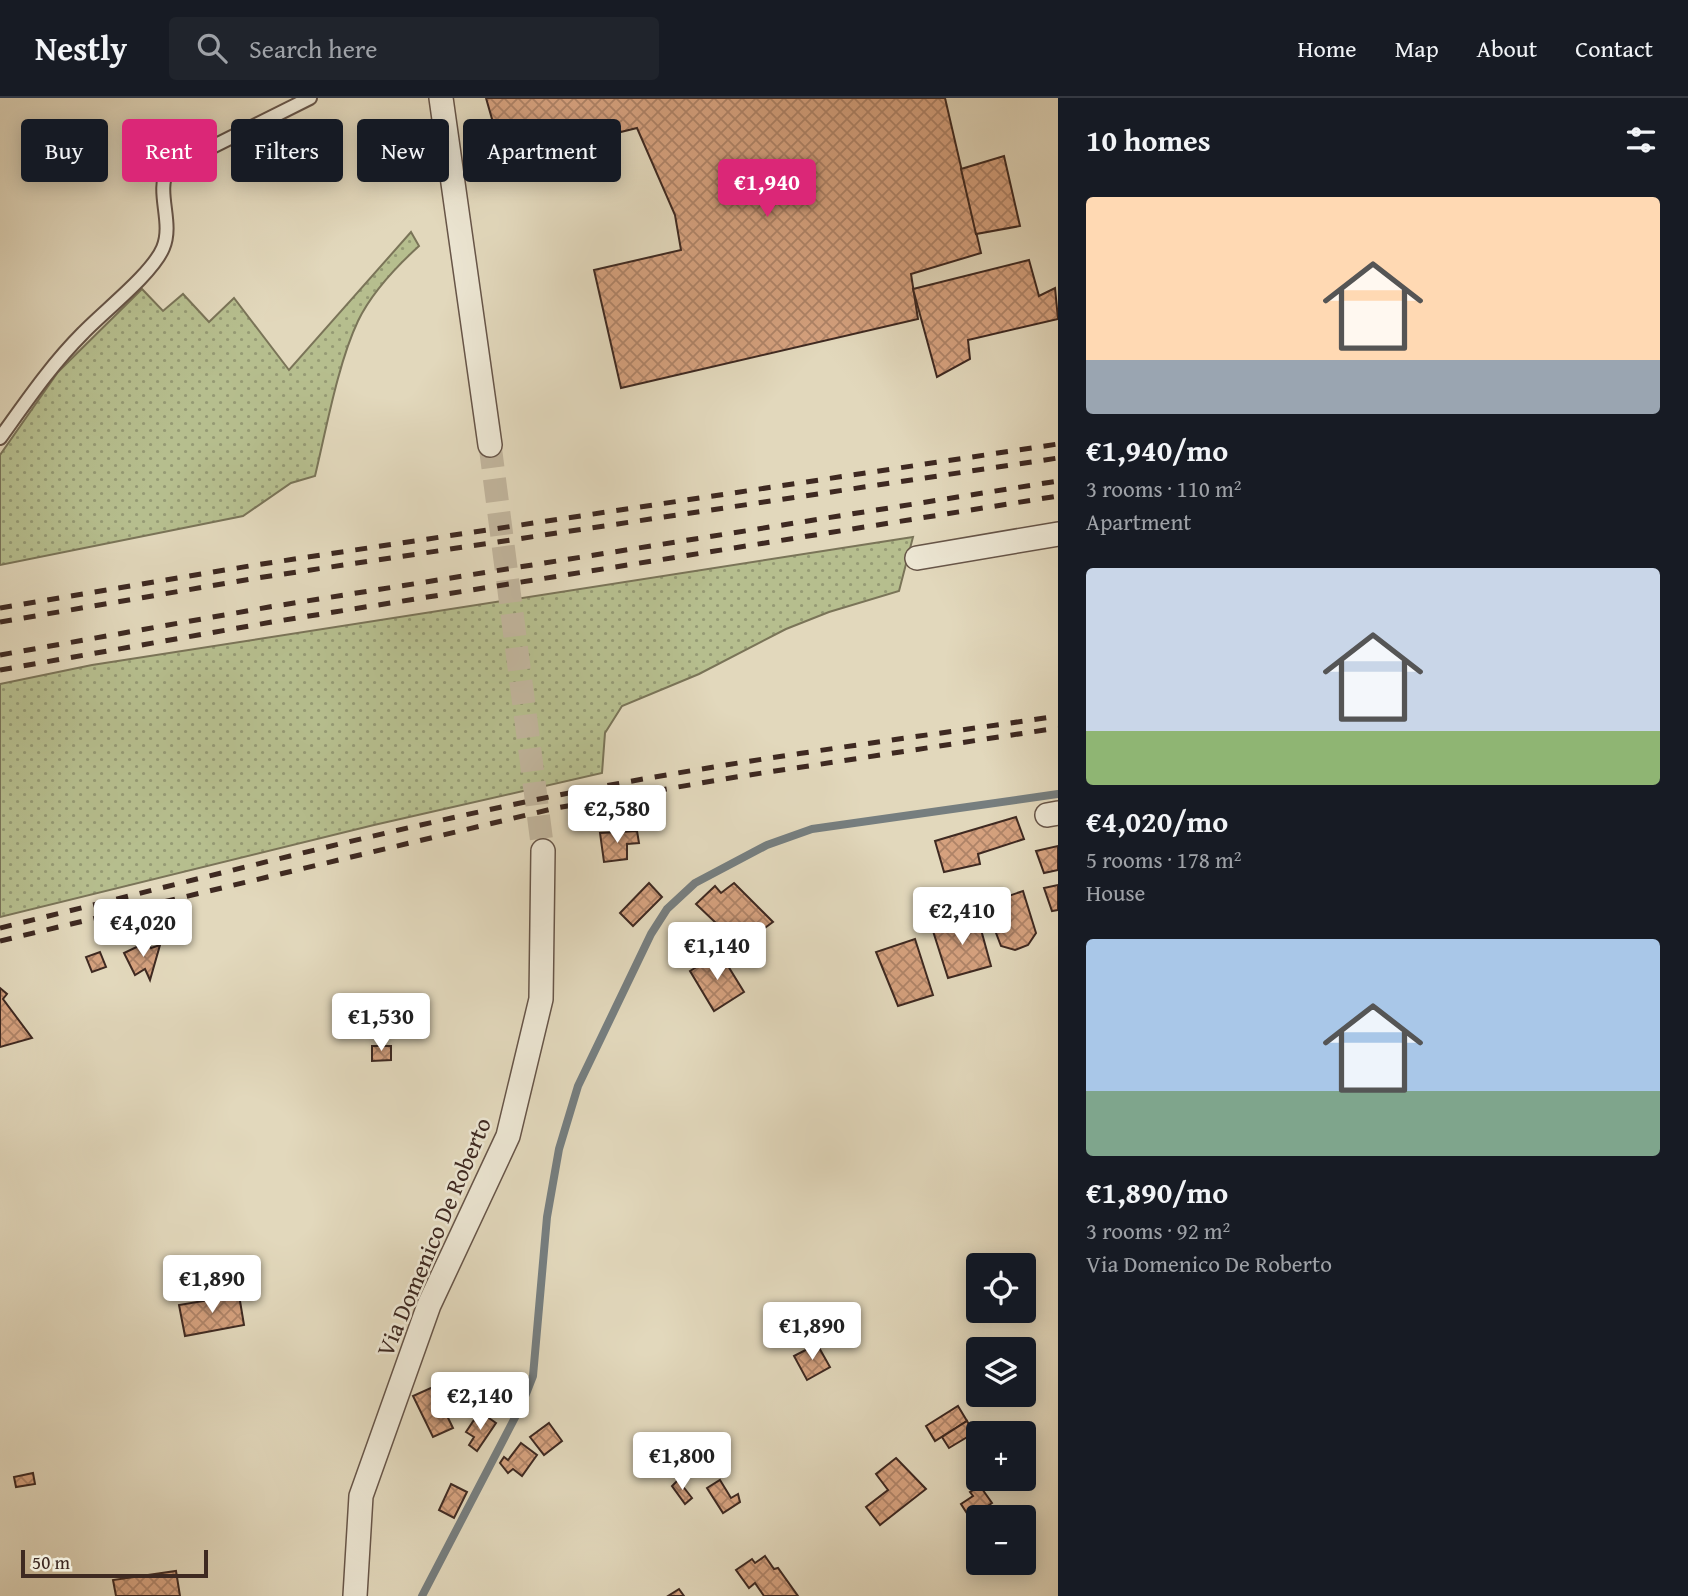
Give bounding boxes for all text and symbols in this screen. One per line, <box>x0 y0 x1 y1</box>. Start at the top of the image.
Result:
search box <box>169 17 659 80</box>
text: Nestly <box>35 24 127 72</box>
icon: search <box>193 29 231 67</box>
text: Search here <box>249 29 377 68</box>
text: Home <box>1298 31 1357 66</box>
text: Map <box>1395 31 1439 66</box>
text: About <box>1477 31 1537 66</box>
text: Contact <box>1575 31 1653 66</box>
text: 10 homes <box>1086 118 1211 162</box>
chip: Buy <box>21 119 108 182</box>
chip: Rent <box>122 119 217 182</box>
chip: Filters <box>231 119 343 182</box>
chip: New <box>357 119 449 182</box>
chip: Apartment <box>463 119 621 182</box>
icon: filters <box>1622 121 1660 159</box>
pin: €1,940 <box>710 159 824 219</box>
text: €1,940 <box>734 165 800 198</box>
icon: home <box>1310 243 1436 369</box>
text: €1,940/mo <box>1086 428 1228 472</box>
text: 3 rooms · 110 m² <box>1086 472 1241 505</box>
text: Apartment <box>1086 505 1191 538</box>
icon: home <box>1310 614 1436 740</box>
pin: €2,580 <box>560 786 674 845</box>
text: €2,580 <box>584 791 650 824</box>
text: €4,020/mo <box>1086 799 1228 843</box>
text: 5 rooms · 178 m² <box>1086 843 1241 876</box>
text: House <box>1086 876 1145 909</box>
pin: €2,410 <box>905 888 1019 947</box>
text: €2,410 <box>929 893 995 926</box>
pin: €4,020 <box>86 900 200 959</box>
text: €4,020 <box>110 905 176 938</box>
pin: €1,140 <box>660 922 774 982</box>
text: €1,140 <box>684 928 750 961</box>
icon: home <box>1310 985 1436 1111</box>
pin: €1,530 <box>324 993 438 1053</box>
text: €1,530 <box>348 999 414 1032</box>
street label: Via Domenico De Roberto <box>367 1112 500 1362</box>
text: €1,890/mo <box>1086 1170 1228 1214</box>
text: 3 rooms · 92 m² <box>1086 1214 1230 1247</box>
text: Via Domenico De Roberto <box>1086 1247 1332 1280</box>
map controls <box>966 1253 1036 1575</box>
button: locate <box>966 1253 1036 1323</box>
pin: €1,890 <box>155 1256 269 1315</box>
text: €1,890 <box>179 1261 245 1294</box>
pin: €1,890 <box>755 1302 869 1362</box>
text: €1,890 <box>779 1308 845 1341</box>
button: layers <box>966 1337 1036 1407</box>
pin: €2,140 <box>423 1372 537 1432</box>
text: €2,140 <box>447 1378 513 1411</box>
button: + <box>966 1421 1036 1491</box>
pin: €1,800 <box>625 1432 739 1492</box>
text: €1,800 <box>649 1438 715 1471</box>
button: − <box>966 1505 1036 1575</box>
scale bar <box>21 1547 208 1579</box>
text: 50 m <box>32 1548 70 1576</box>

